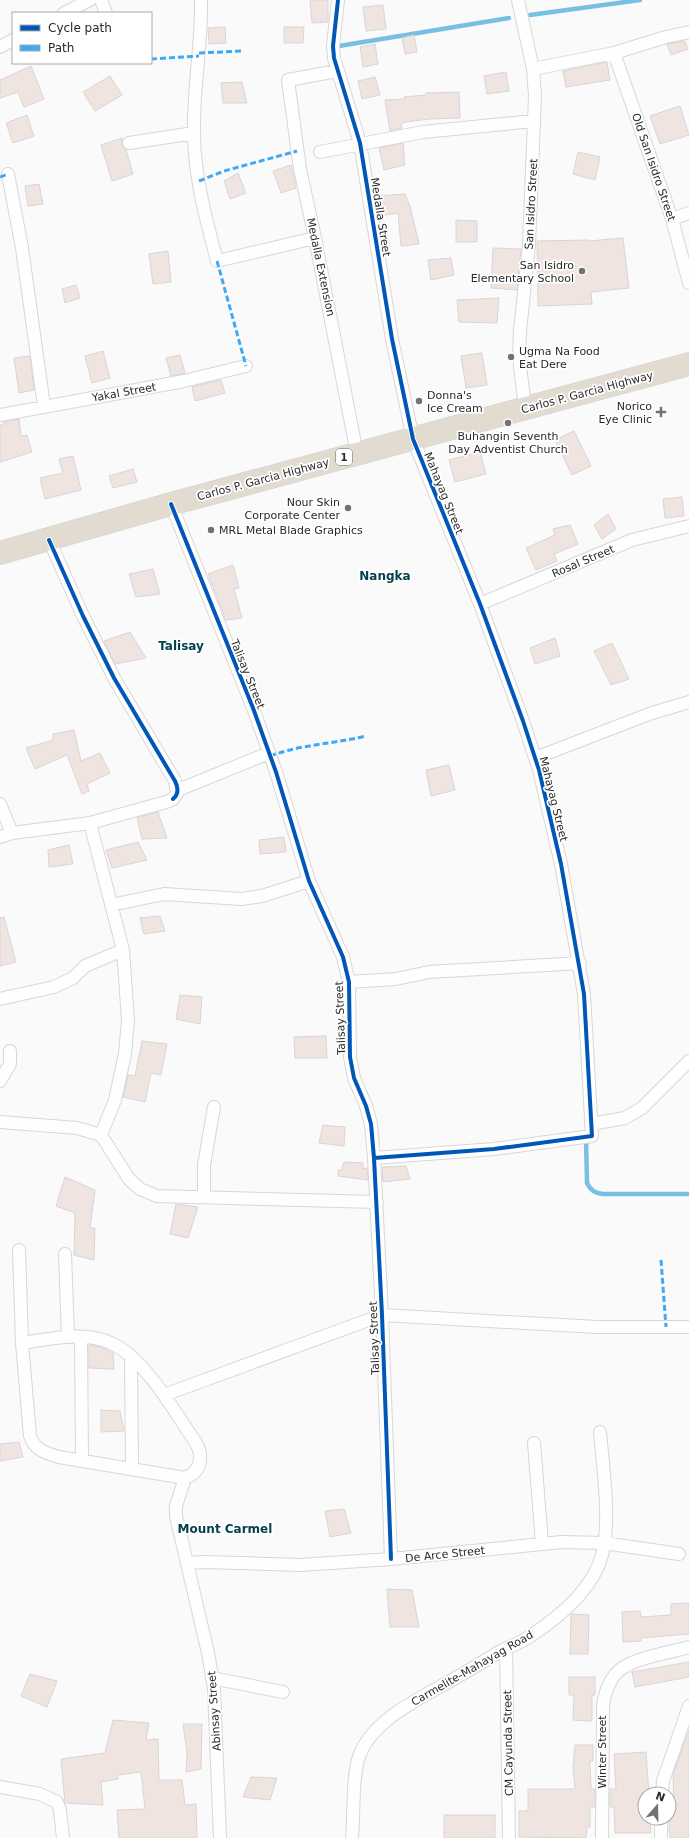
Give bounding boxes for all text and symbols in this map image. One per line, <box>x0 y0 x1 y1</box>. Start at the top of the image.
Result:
legend <box>12 12 152 64</box>
text: Cycle path <box>48 21 112 35</box>
text: Path <box>48 41 74 55</box>
street label: Old San Isidro Street <box>629 111 678 223</box>
street label: San Isidro Street <box>523 157 540 250</box>
street label: Medalla Street <box>368 177 393 258</box>
street label: Medalla Extension <box>304 217 337 318</box>
place label: San Isidro Elementary School <box>471 259 574 285</box>
marker: San Isidro Elementary School <box>577 266 587 276</box>
place label: Ugma Na Food Eat Dere <box>519 345 600 371</box>
marker: Ugma Na Food Eat Dere <box>506 352 516 362</box>
street label: Carlos P. Garcia Highway <box>520 368 655 416</box>
street label: Yakal Street <box>90 380 158 405</box>
place label: Donna's Ice Cream <box>427 389 483 415</box>
marker: Donna's Ice Cream <box>414 396 424 406</box>
place label: Norico Eye Clinic <box>598 400 652 426</box>
marker: Norico Eye Clinic <box>655 406 667 418</box>
marker: Buhangin Seventh Day Adventist Church <box>503 418 513 428</box>
place label: Buhangin Seventh Day Adventist Church <box>448 430 568 456</box>
road number: 1 <box>336 449 352 465</box>
street label: Mahayag Street <box>421 450 466 537</box>
street label: Carlos P. Garcia Highway <box>196 455 331 503</box>
place label: Nour Skin Corporate Center <box>244 496 340 522</box>
marker: Nour Skin Corporate Center <box>343 503 353 513</box>
place label: MRL Metal Blade Graphics <box>219 524 363 537</box>
marker: MRL Metal Blade Graphics <box>206 525 216 535</box>
street label: Rosal Street <box>550 542 617 580</box>
district label: Nangka <box>359 569 411 583</box>
street label: Talisay Street <box>227 637 268 711</box>
district label: Talisay <box>158 639 204 653</box>
street label: Mahayag Street <box>537 755 571 844</box>
street label: Talisay Street <box>333 980 348 1056</box>
street label: Talisay Street <box>367 1300 382 1376</box>
district label: Mount Carmel <box>178 1522 272 1536</box>
street label: De Arce Street <box>404 1544 486 1565</box>
street label: Carmelite-Mahayag Road <box>409 1628 536 1709</box>
street label: Abinsay Street <box>205 1670 224 1752</box>
street label: CM Cayunda Street <box>501 1689 516 1796</box>
street label: Winter Street <box>596 1715 609 1789</box>
north arrow <box>637 1786 677 1826</box>
text: N <box>654 1789 667 1805</box>

